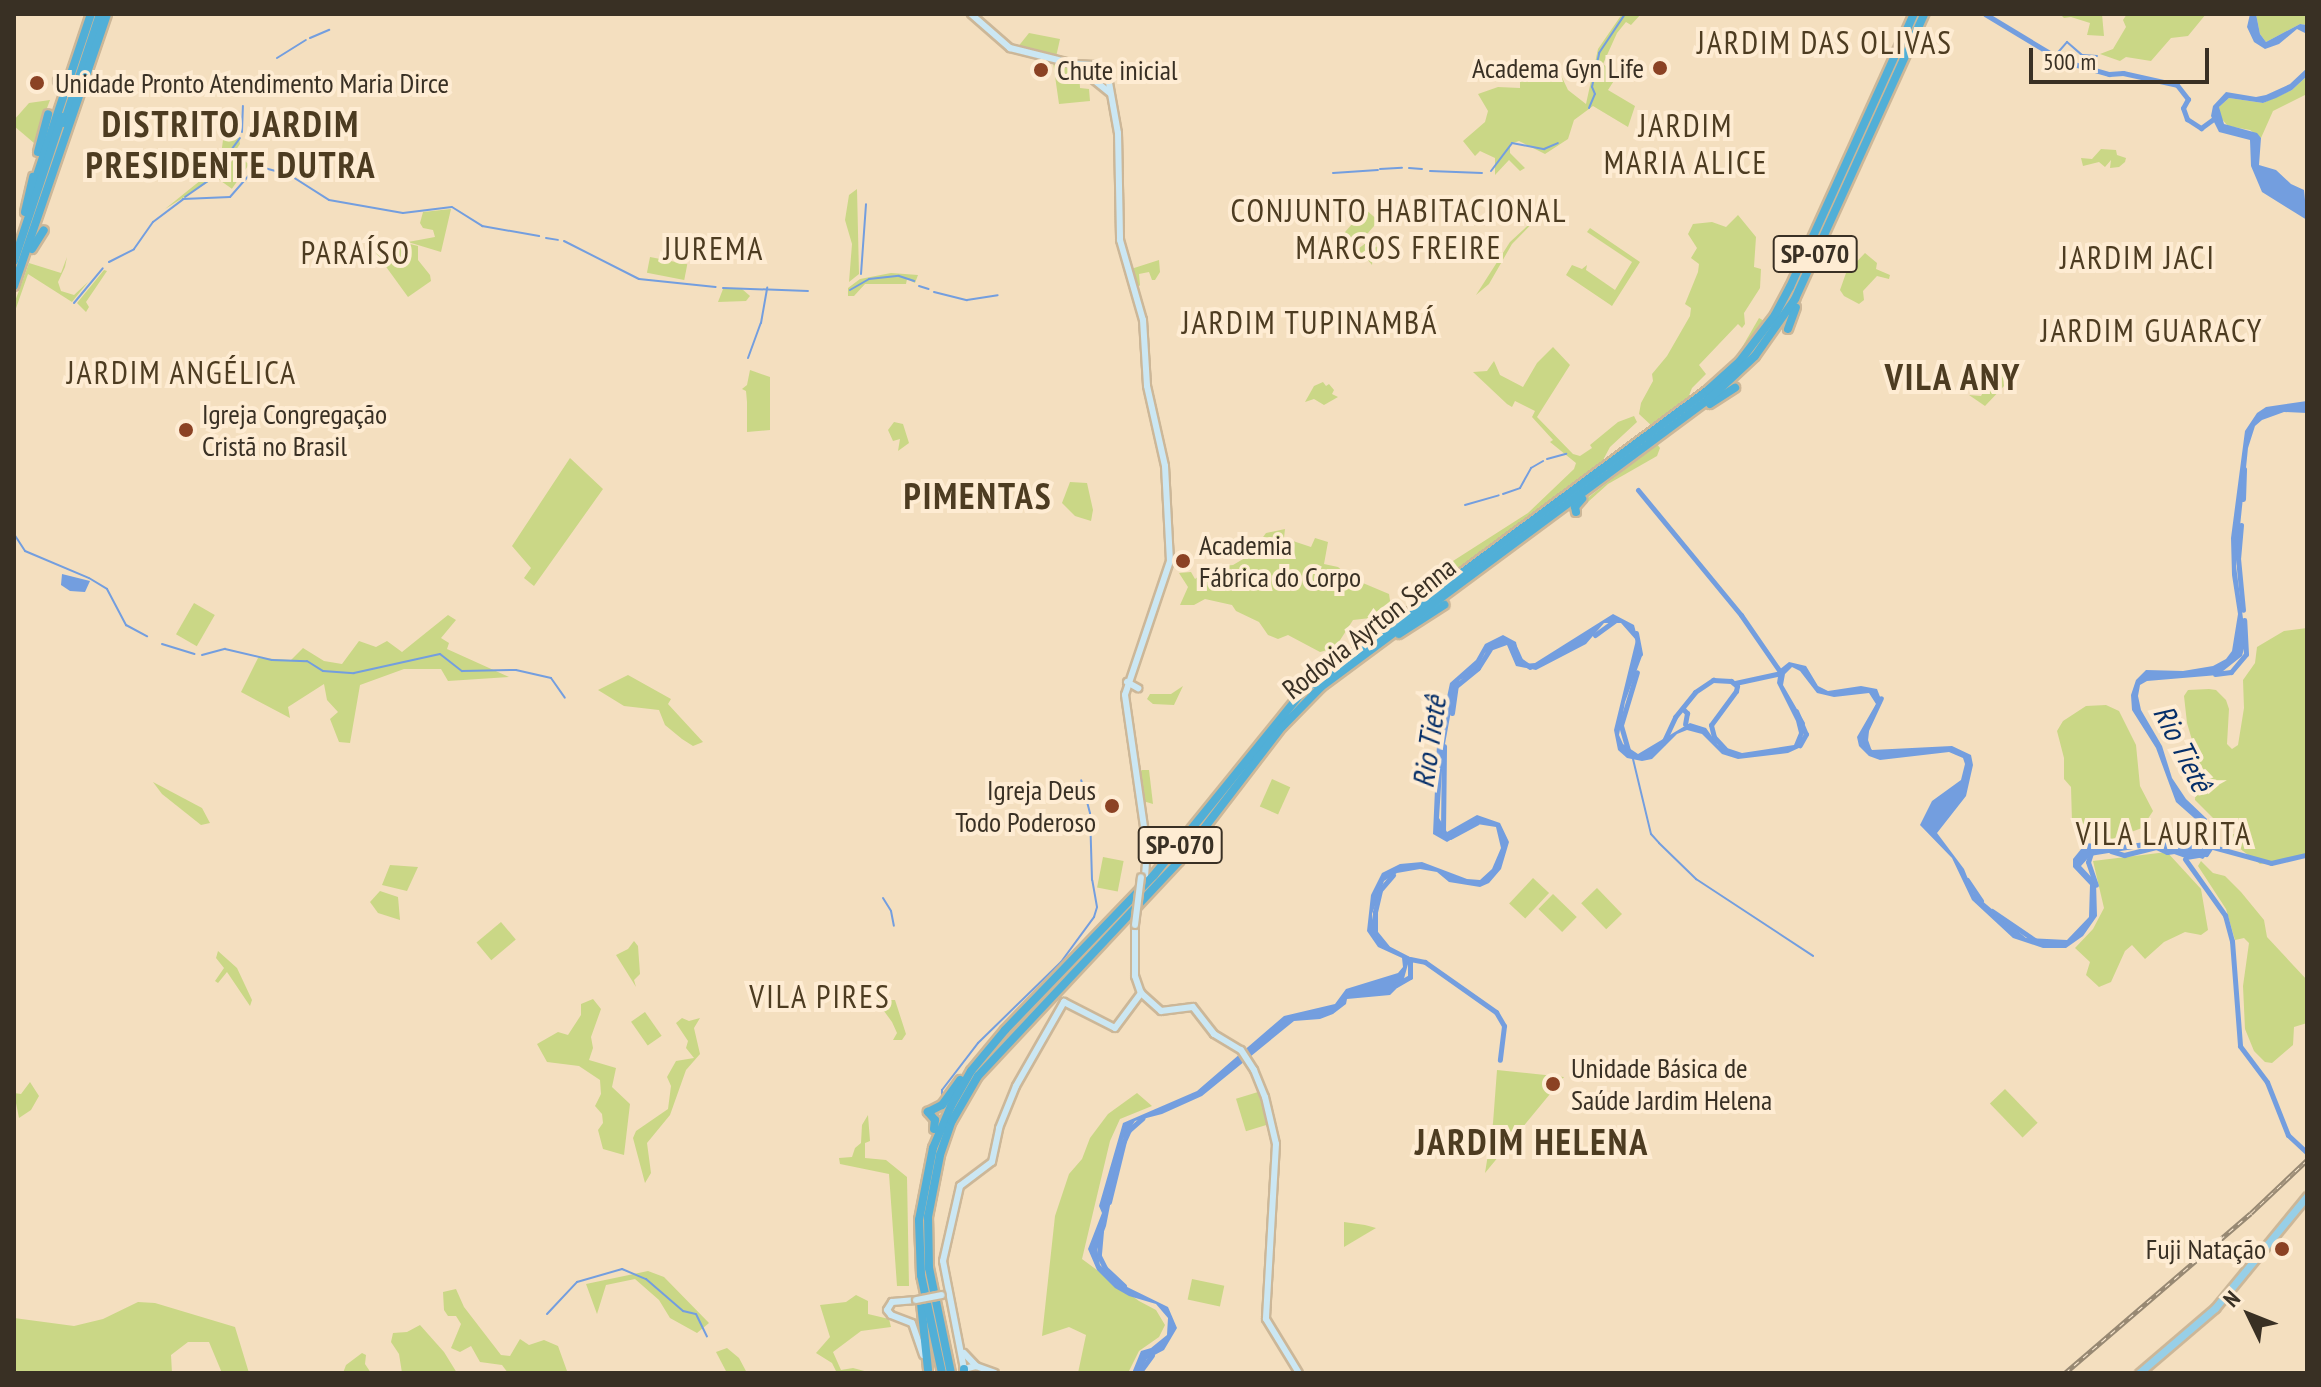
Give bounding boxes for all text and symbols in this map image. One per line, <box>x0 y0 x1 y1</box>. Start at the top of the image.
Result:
district label: JARDIM DAS OLIVAS <box>1697 23 1953 61</box>
scale bar <box>2033 32 2213 82</box>
text: 500 m <box>2043 46 2096 77</box>
place label: Academa Gyn Life <box>1472 51 1644 85</box>
place label: Chute inicial <box>1057 53 1177 87</box>
marker: Academa Gyn Life <box>1651 59 1669 77</box>
marker: Chute inicial <box>1032 61 1050 79</box>
place label: Unidade Pronto Atendimento Maria Dirce <box>55 66 450 100</box>
marker: Unidade Pronto Atendimento Maria Dirce <box>26 72 48 94</box>
district label: DISTRITO JARDIM PRESIDENTE DUTRA <box>85 101 377 186</box>
district label: JARDIM MARIA ALICE <box>1603 107 1769 182</box>
district label: CONJUNTO HABITACIONAL MARCOS FREIRE <box>1231 192 1567 267</box>
district label: JUREMA <box>664 229 764 267</box>
road number: SP-070 <box>1771 232 1859 276</box>
district label: PARAÍSO <box>301 233 411 271</box>
district label: JARDIM JACI <box>2060 238 2216 276</box>
district label: JARDIM TUPINAMBÁ <box>1181 303 1439 341</box>
district label: JARDIM GUARACY <box>2041 311 2263 349</box>
district label: JARDIM ANGÉLICA <box>66 353 298 391</box>
district label: VILA ANY <box>1883 355 2023 399</box>
place label: Igreja Congregação Cristã no Brasil <box>202 397 387 463</box>
marker: Igreja Congregação Cristã no Brasil <box>177 421 195 439</box>
district label: PIMENTAS <box>903 474 1053 518</box>
place label: Academia Fábrica do Corpo <box>1199 528 1361 594</box>
street label: Rodovia Ayrton Senna <box>1276 550 1462 706</box>
marker: Academia Fábrica do Corpo <box>1174 552 1192 570</box>
water label: Rio Tietê <box>1405 693 1453 791</box>
water label: Rio Tietê <box>2146 698 2220 798</box>
place label: Igreja Deus Todo Poderoso <box>955 773 1096 839</box>
marker: Igreja Deus Todo Poderoso <box>1103 797 1121 815</box>
district label: VILA LAURITA <box>2075 814 2253 852</box>
road number: SP-070 <box>1136 823 1224 867</box>
district label: VILA PIRES <box>749 977 891 1015</box>
place label: Unidade Básica de Saúde Jardim Helena <box>1571 1051 1772 1117</box>
marker: Unidade Básica de Saúde Jardim Helena <box>1542 1073 1564 1095</box>
district label: JARDIM HELENA <box>1415 1120 1649 1164</box>
place label: Fuji Natação <box>2146 1232 2266 1266</box>
marker: Fuji Natação <box>2273 1240 2291 1258</box>
north arrow <box>2209 1275 2289 1355</box>
text: N <box>2217 1285 2246 1313</box>

